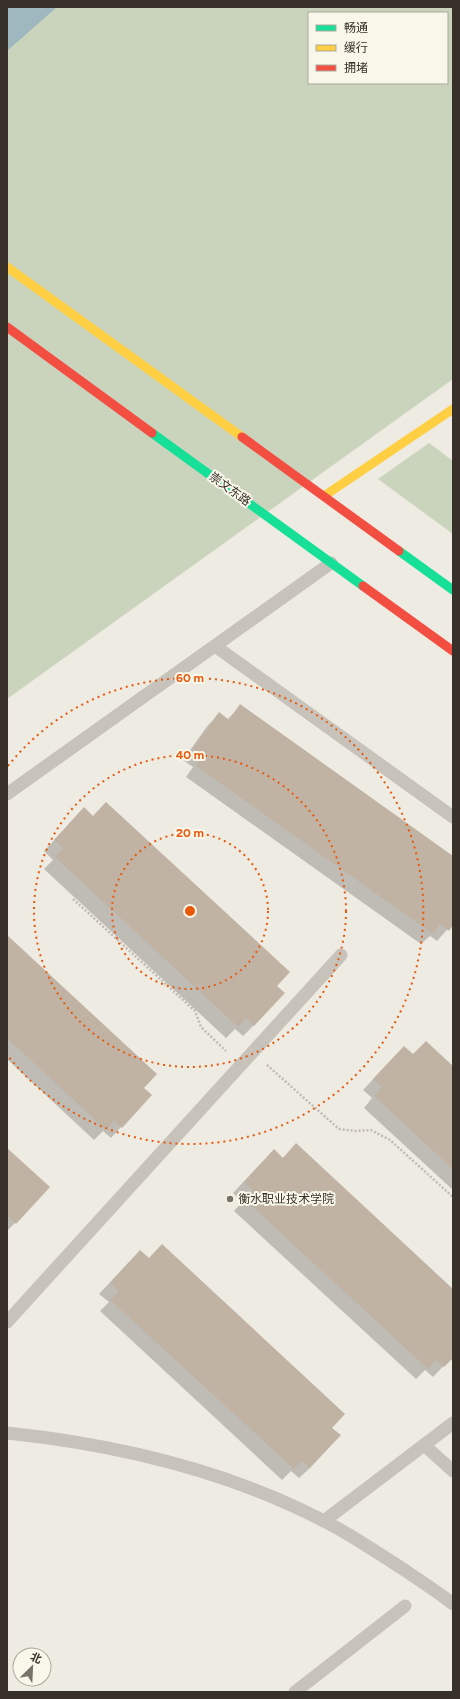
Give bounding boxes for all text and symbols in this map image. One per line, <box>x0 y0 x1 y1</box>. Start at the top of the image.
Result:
legend <box>308 12 448 84</box>
text: 畅通 <box>344 21 368 35</box>
text: 缓行 <box>344 41 368 55</box>
text: 拥堵 <box>344 61 368 75</box>
street label: 崇文东路 <box>206 469 254 509</box>
text: 60 m <box>176 671 204 685</box>
text: 40 m <box>176 748 204 762</box>
text: 20 m <box>176 826 204 840</box>
centre of rings <box>183 904 197 918</box>
place label: 衡水职业技术学院 <box>238 1192 334 1206</box>
marker: 衡水职业技术学院 <box>225 1194 235 1204</box>
north arrow <box>12 1647 52 1687</box>
text: 北 <box>28 1650 44 1666</box>

